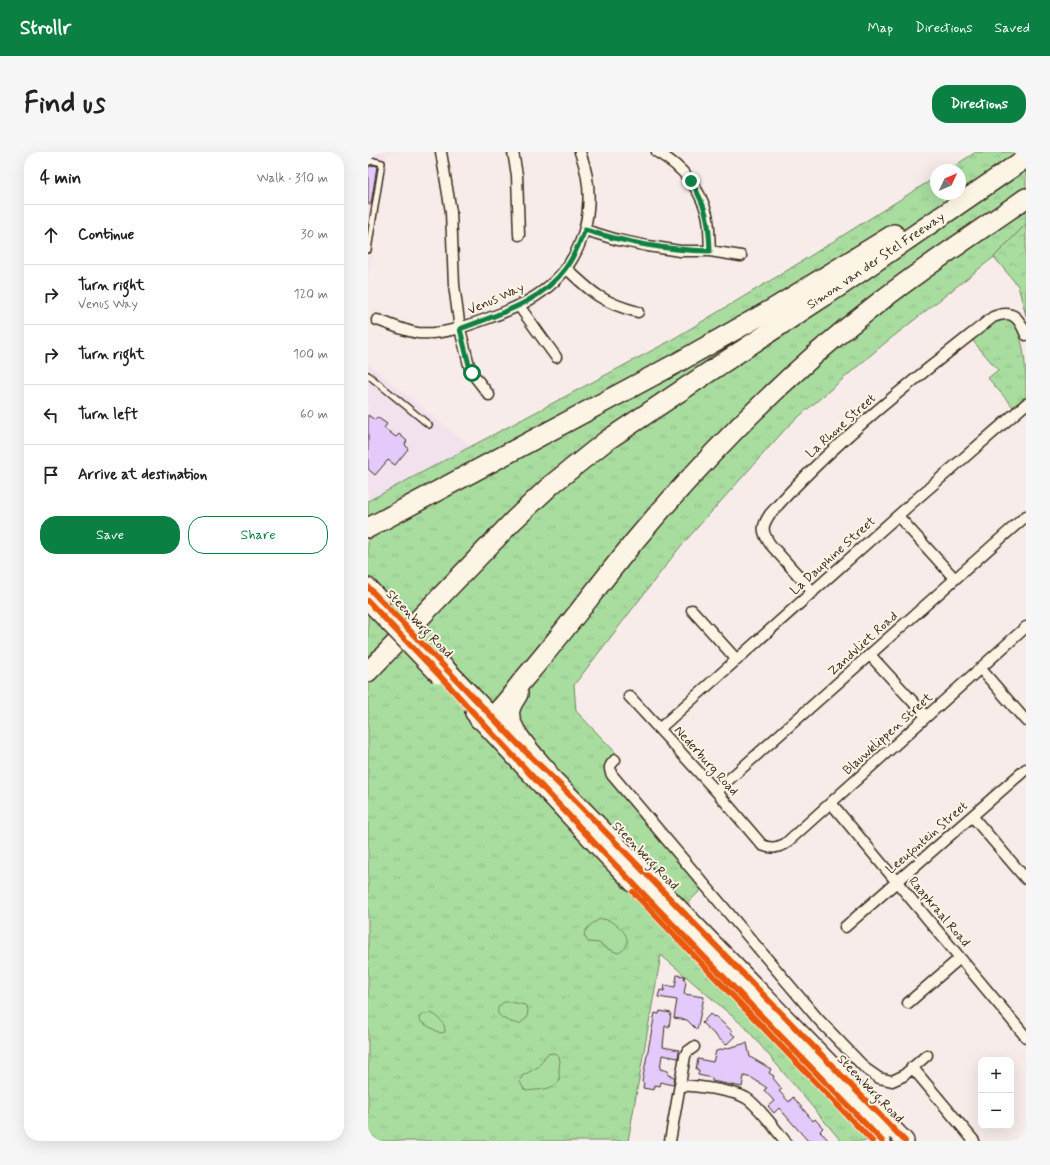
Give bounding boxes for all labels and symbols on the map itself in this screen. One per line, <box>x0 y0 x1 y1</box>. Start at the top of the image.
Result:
north arrow <box>930 164 966 200</box>
route end <box>682 172 700 190</box>
street label: Simon van der Stel Freeway <box>804 208 948 313</box>
street label: Venus Way <box>465 279 527 319</box>
route start <box>463 364 481 382</box>
street label: La Rhone Street <box>802 390 880 462</box>
street label: La Dauphine Street <box>787 513 879 599</box>
street label: Steenberg Road <box>381 586 456 663</box>
street label: Zandvliet Road <box>824 608 902 680</box>
street label: Blauwklippen Street <box>839 689 937 779</box>
street label: Nederburg Road <box>669 722 742 800</box>
street label: Leeufontein Street <box>883 798 973 880</box>
street label: Steenberg Road <box>607 818 682 895</box>
street label: Raapkraal Road <box>905 873 974 951</box>
street label: Steenberg Road <box>832 1051 907 1128</box>

